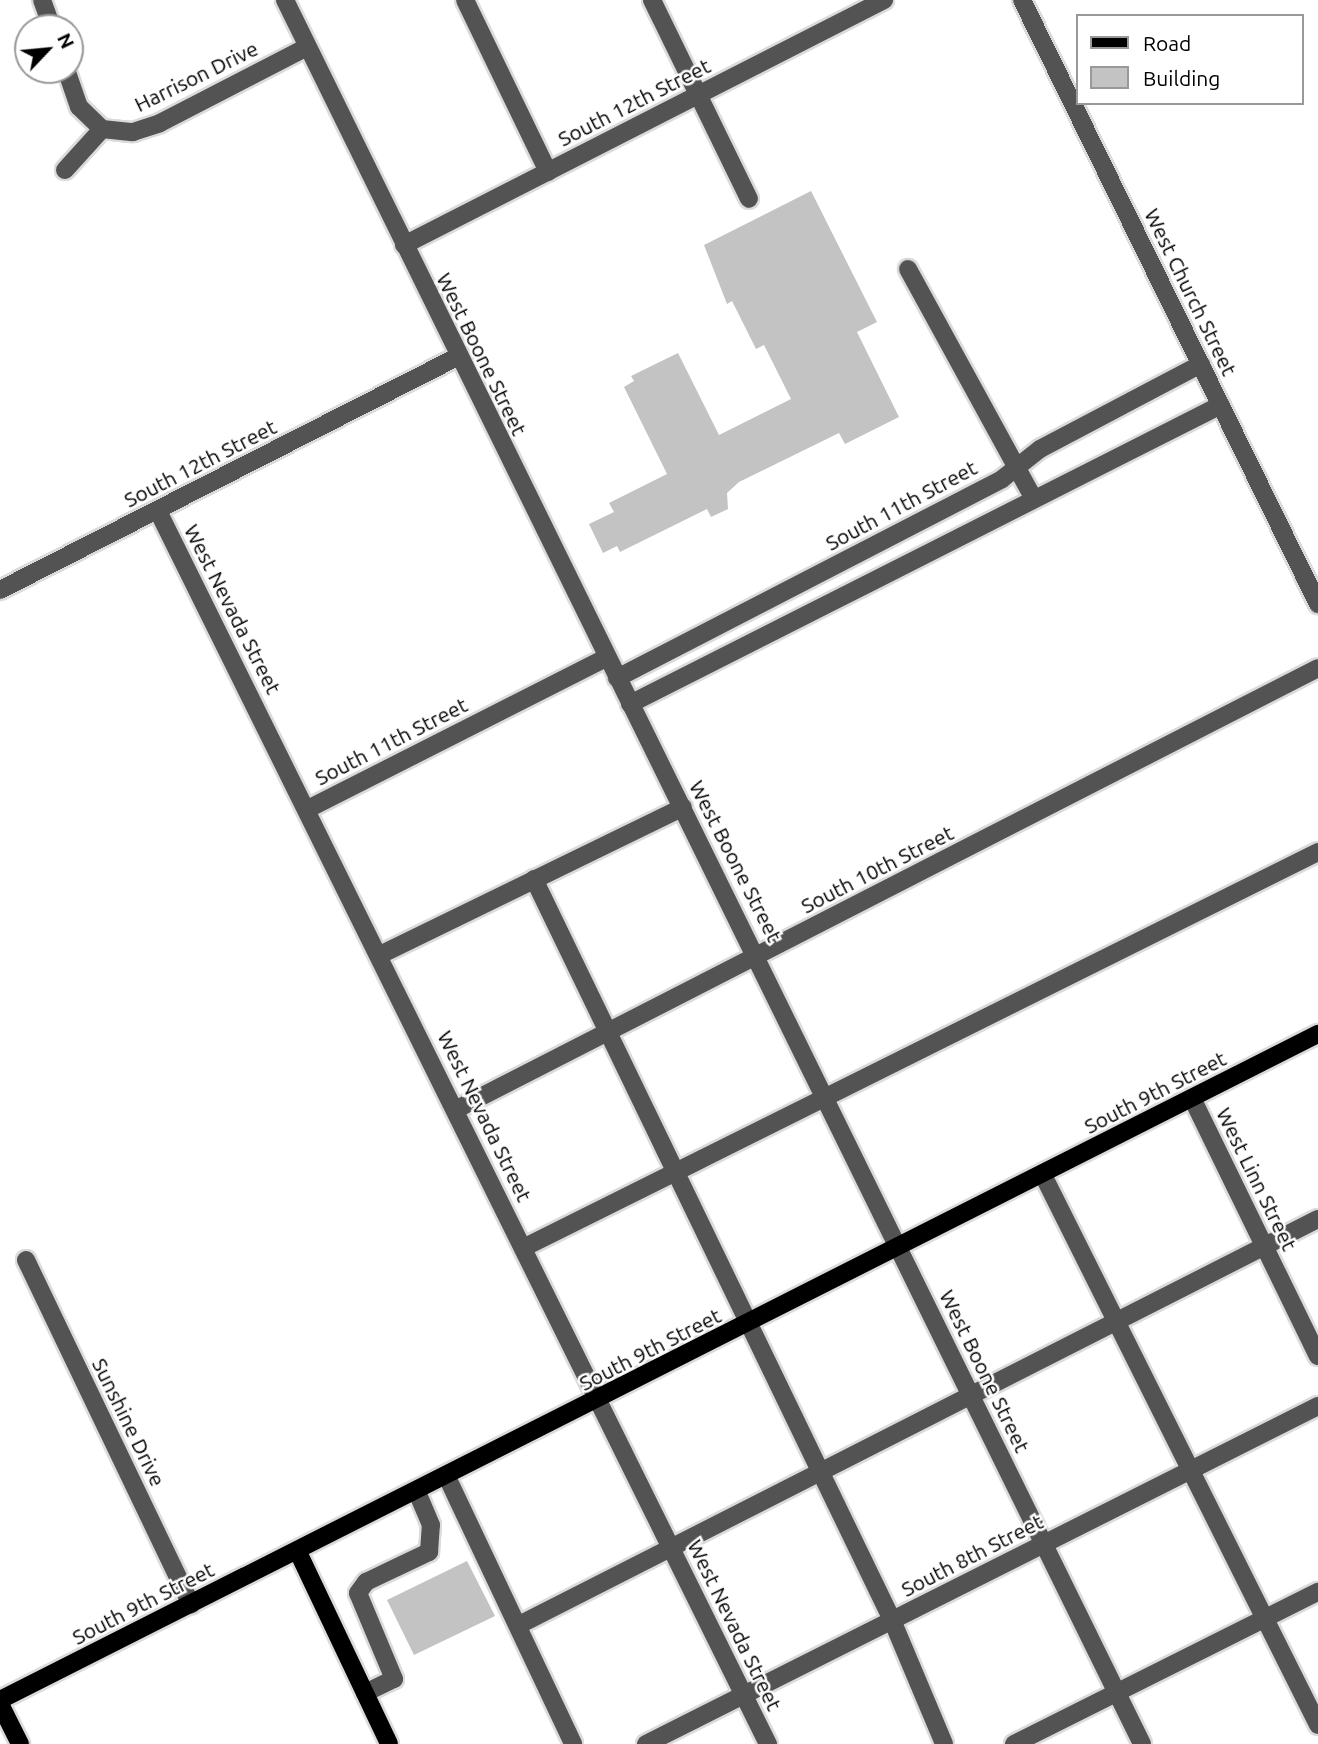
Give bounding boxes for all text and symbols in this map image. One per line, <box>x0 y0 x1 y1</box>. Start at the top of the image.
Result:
north arrow <box>14 14 84 84</box>
legend <box>1076 14 1304 105</box>
text: N <box>53 29 79 52</box>
text: Road <box>1143 31 1191 55</box>
street label: Harrison Drive <box>130 35 262 117</box>
street label: South 12th Street <box>554 53 714 151</box>
text: Building <box>1143 66 1220 90</box>
street label: West Church Street <box>1140 204 1242 380</box>
street label: West Boone Street <box>432 269 532 439</box>
street label: South 12th Street <box>120 414 280 512</box>
street label: South 11th Street <box>821 455 981 555</box>
street label: West Nevada Street <box>179 520 287 698</box>
street label: South 11th Street <box>311 692 471 790</box>
street label: West Boone Street <box>684 776 788 946</box>
street label: South 10th Street <box>797 820 957 918</box>
street label: West Nevada Street <box>433 1026 537 1206</box>
street label: South 9th Street <box>1080 1045 1230 1139</box>
street label: West Linn Street <box>1211 1103 1303 1255</box>
street label: West Boone Street <box>935 1286 1035 1456</box>
street label: South 9th Street <box>575 1302 725 1396</box>
street label: Sunshine Drive <box>87 1354 171 1490</box>
street label: South 8th Street <box>897 1508 1047 1602</box>
street label: West Nevada Street <box>683 1535 787 1715</box>
street label: South 9th Street <box>68 1556 218 1650</box>

